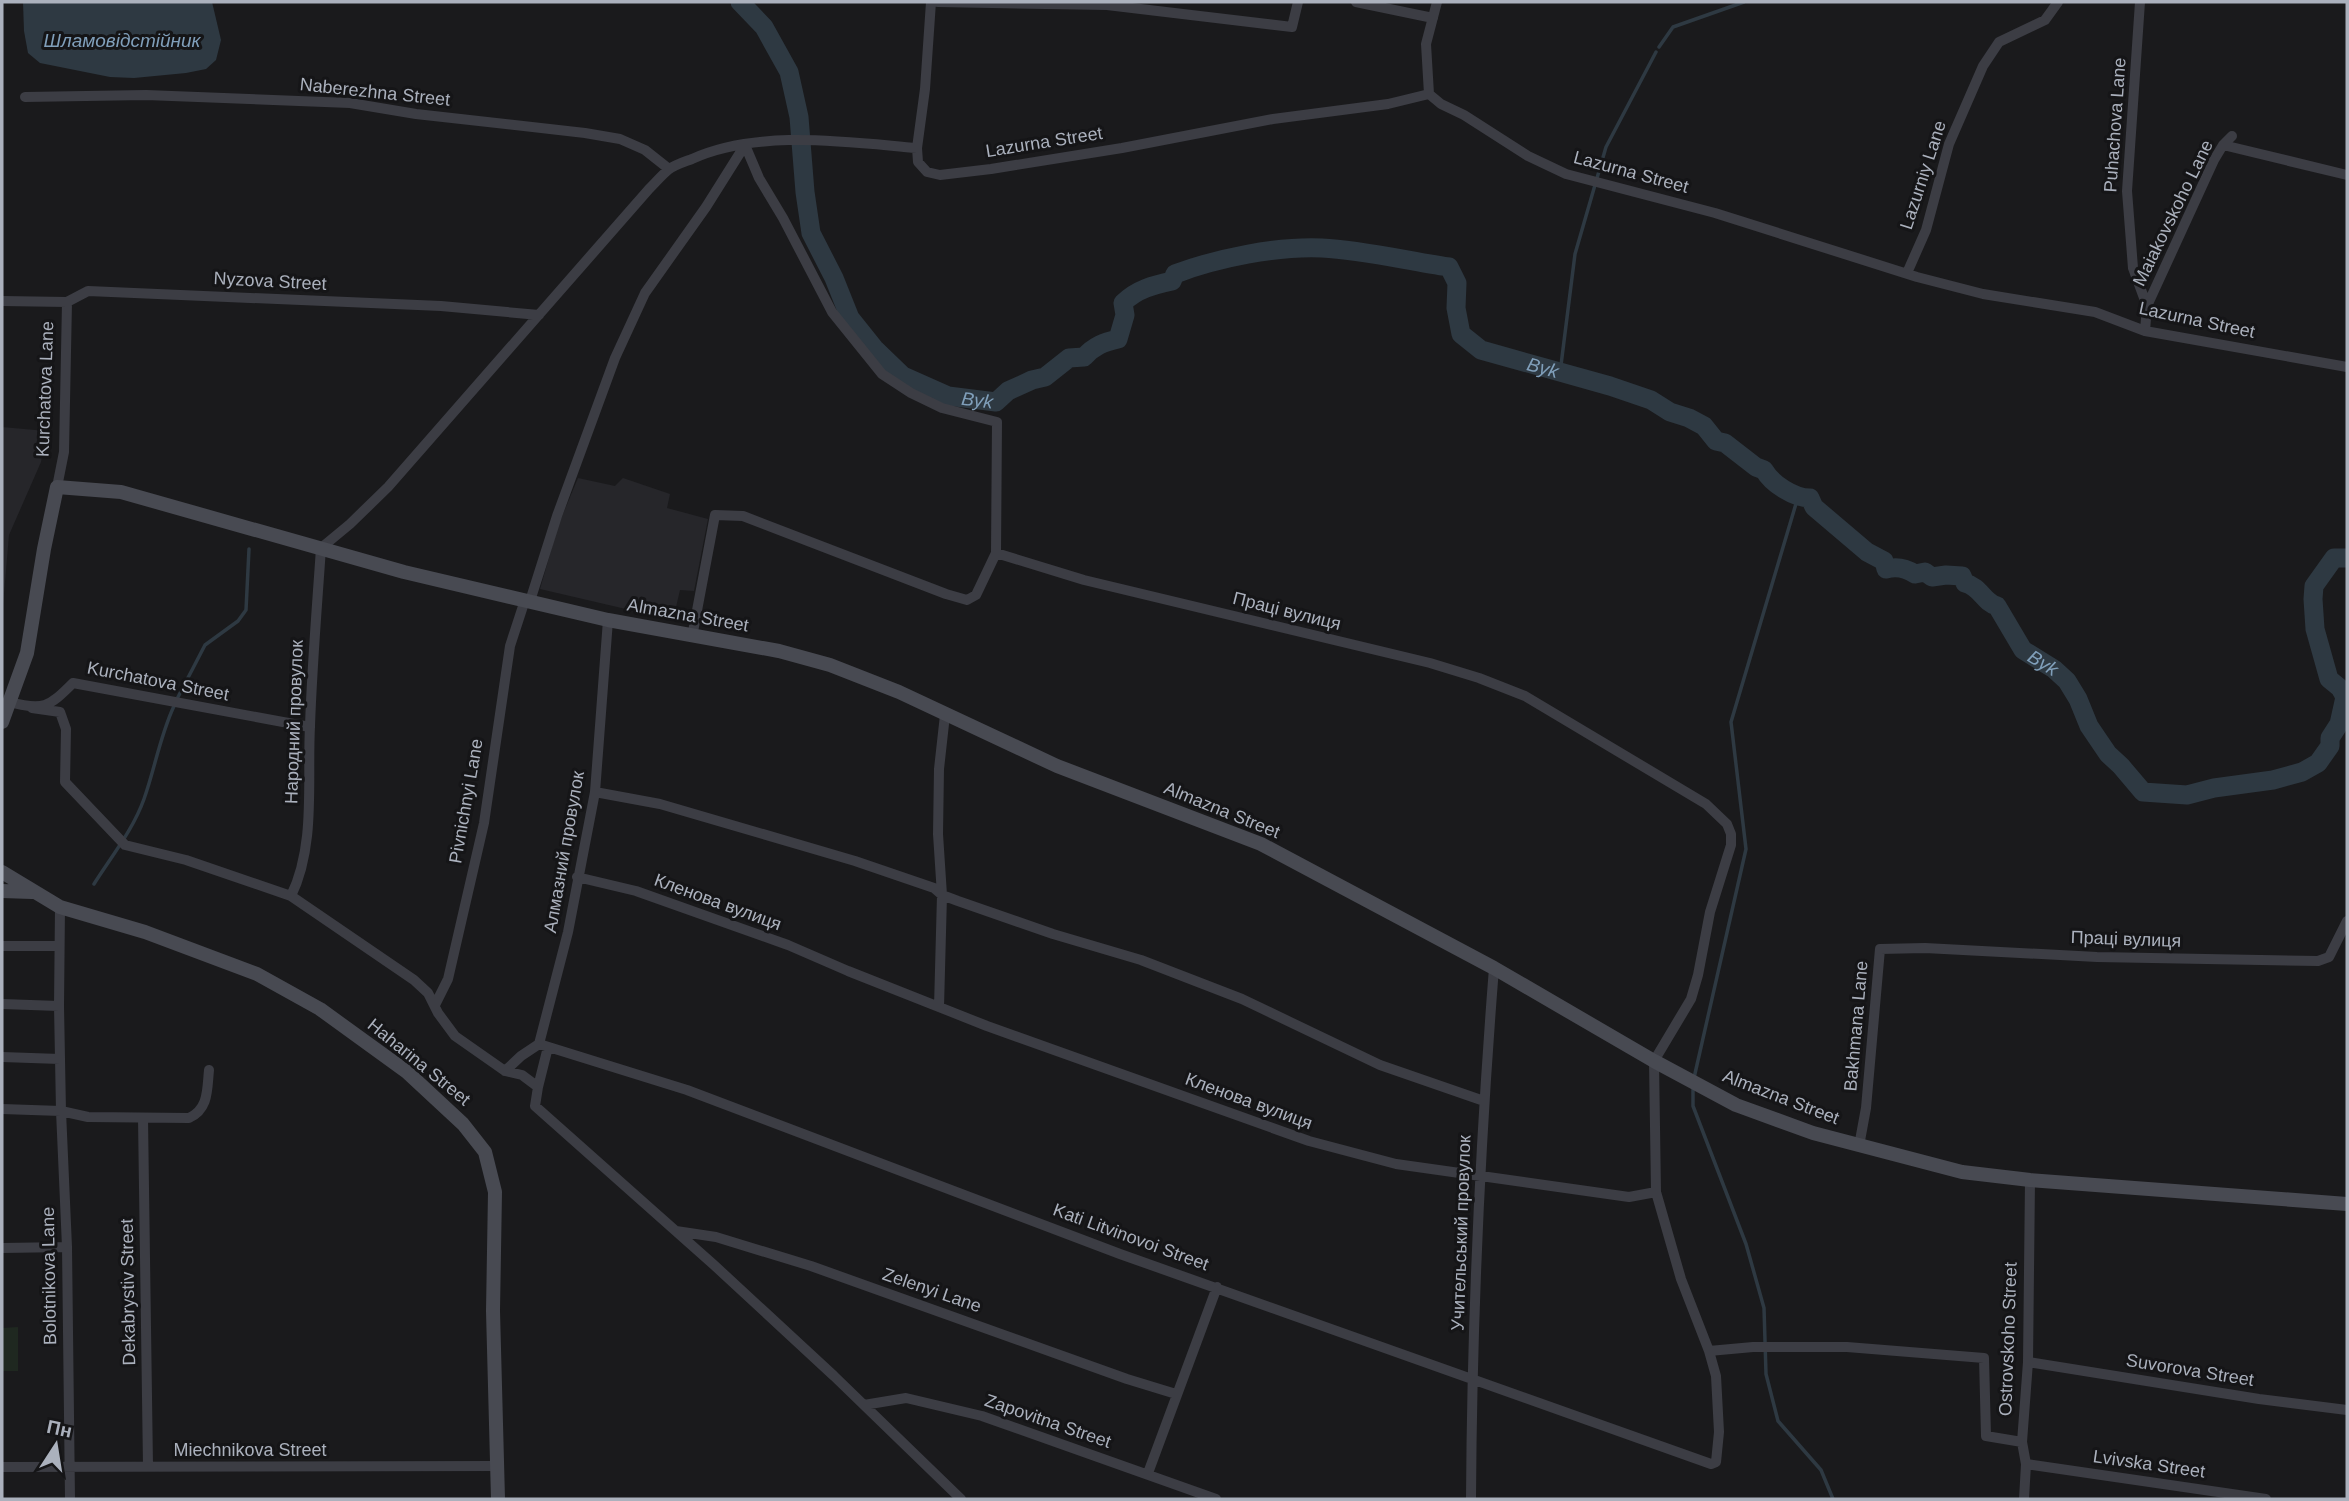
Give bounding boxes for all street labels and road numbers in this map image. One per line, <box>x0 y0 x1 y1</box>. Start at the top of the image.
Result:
street label: Puhachova Lane <box>2100 57 2130 193</box>
street label: Naberezhna Street <box>299 74 451 110</box>
street label: Lazurniy Lane <box>1896 118 1950 232</box>
street label: Lazurna Street <box>984 123 1104 161</box>
street label: Maiakovskoho Lane <box>2129 137 2217 289</box>
street label: Lazurna Street <box>1571 147 1691 197</box>
street label: Nyzova Street <box>213 268 327 294</box>
street label: Lazurna Street <box>2137 298 2257 342</box>
street label: Kurchatova Lane <box>33 321 57 457</box>
street label: Праці вулиця <box>1231 588 1343 634</box>
street label: Almazna Street <box>626 594 750 636</box>
street label: Народний провулок <box>281 639 307 804</box>
street label: Kurchatova Street <box>85 657 231 705</box>
street label: Pivnichnyi Lane <box>445 737 487 865</box>
street label: Алмазний провулок <box>540 769 588 935</box>
street label: Almazna Street <box>1161 778 1283 842</box>
street label: Кленова вулиця <box>652 870 784 934</box>
street label: Праці вулиця <box>2070 927 2182 951</box>
street label: Bakhmana Lane <box>1840 960 1872 1092</box>
street label: Haharina Street <box>364 1015 474 1109</box>
street label: Almazna Street <box>1720 1066 1842 1128</box>
street label: Кленова вулиця <box>1183 1069 1315 1133</box>
street label: Учительський провулок <box>1448 1135 1474 1331</box>
street label: Kati Litvinovoi Street <box>1050 1200 1212 1274</box>
street label: Bolotnikova Lane <box>38 1207 60 1345</box>
street label: Dekabrystiv Street <box>117 1218 139 1366</box>
street label: Ostrovskoho Street <box>1995 1262 2021 1416</box>
street label: Zelenyi Lane <box>880 1264 984 1316</box>
street label: Suvorova Street <box>2125 1350 2255 1390</box>
street label: Zapovitna Street <box>982 1390 1114 1452</box>
street label: Miechnikova Street <box>173 1440 327 1460</box>
street label: Lvivska Street <box>2092 1446 2206 1482</box>

